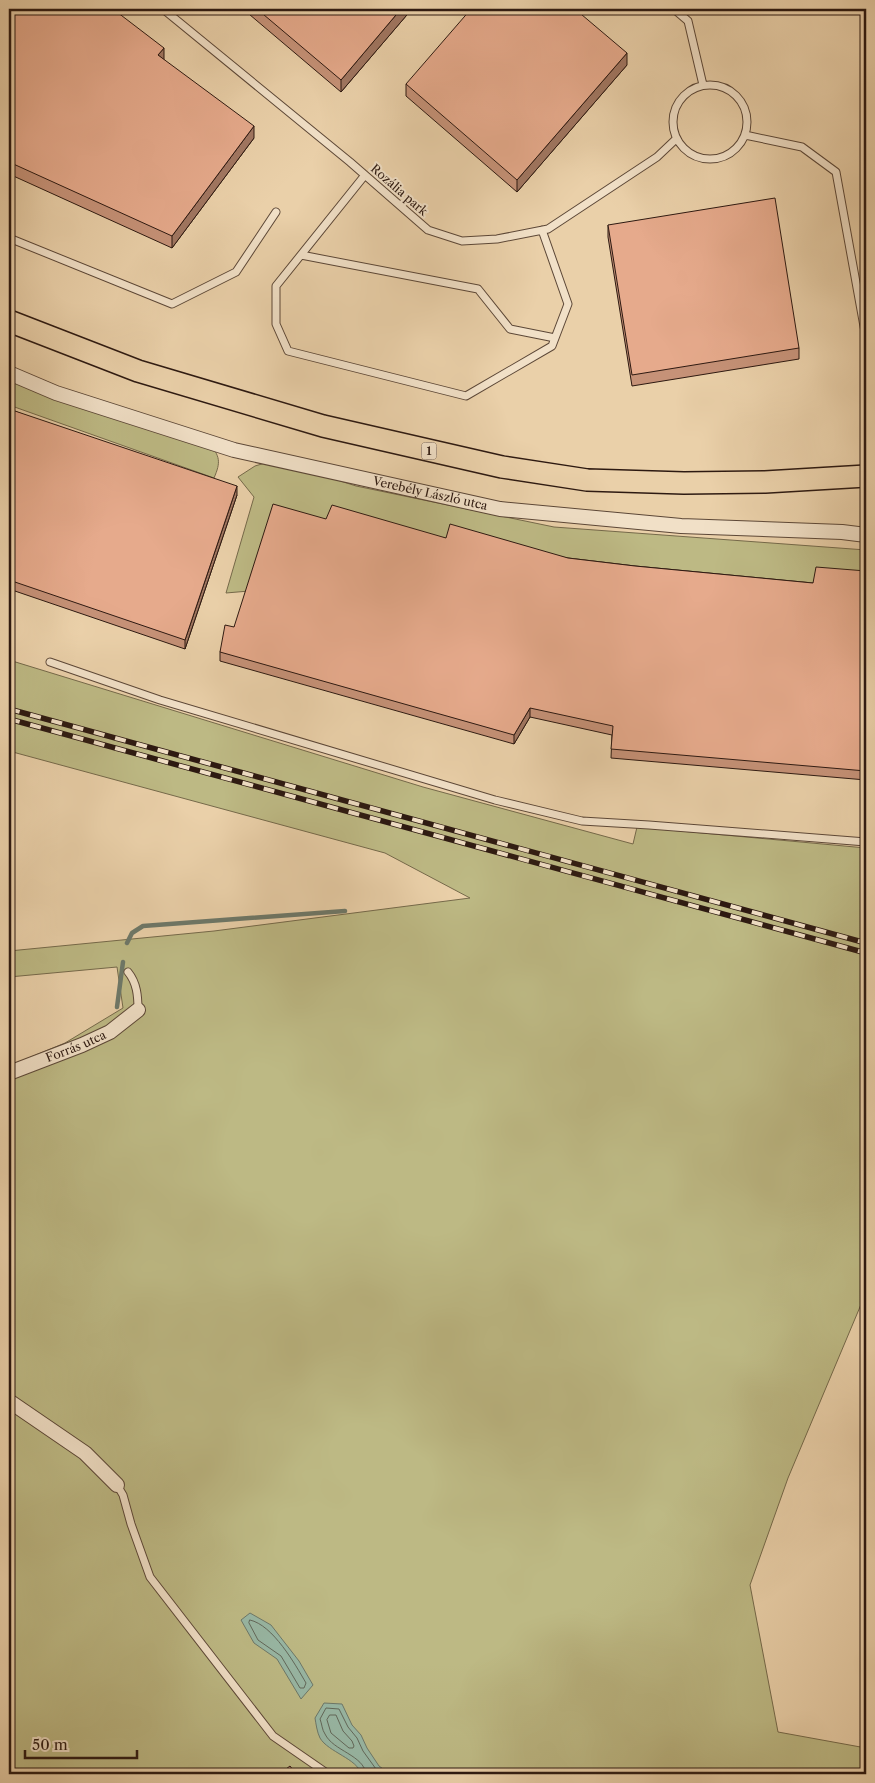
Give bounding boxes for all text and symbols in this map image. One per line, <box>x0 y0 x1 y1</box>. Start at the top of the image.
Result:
street label: Rozália park <box>368 161 432 219</box>
road number: 1 <box>422 442 436 460</box>
street label: Verebély László utca <box>371 473 490 513</box>
street label: Forrás utca <box>44 1027 109 1065</box>
scale bar <box>25 1728 138 1760</box>
text: 50 m <box>32 1735 68 1754</box>

